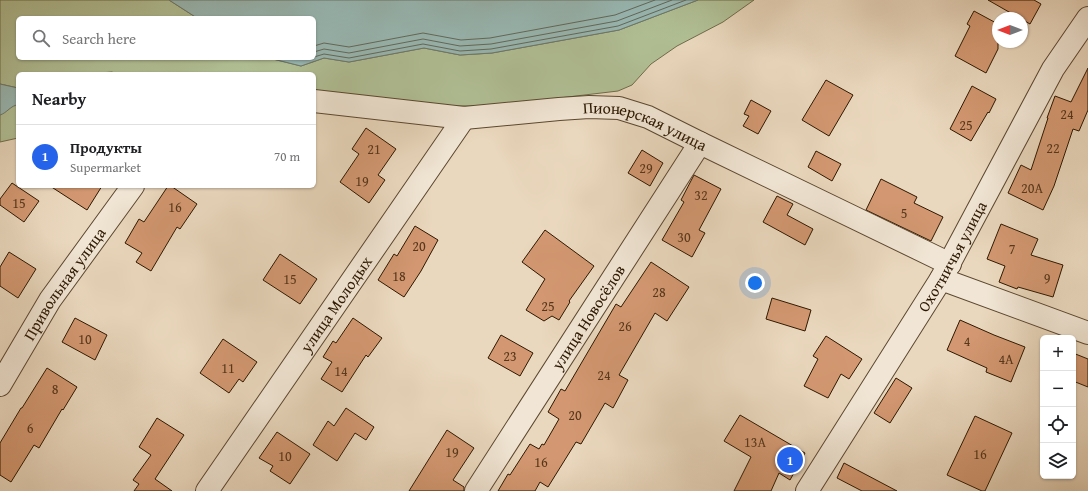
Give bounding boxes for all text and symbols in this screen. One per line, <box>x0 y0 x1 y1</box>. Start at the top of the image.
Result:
north arrow <box>992 12 1028 48</box>
search box <box>16 16 316 60</box>
icon: search <box>30 27 52 49</box>
text: Search here <box>62 28 136 49</box>
text: Nearby <box>32 86 86 111</box>
street label: Пионерская улица <box>582 95 712 157</box>
house number: 24 <box>1060 104 1074 124</box>
house number: 25 <box>959 115 973 135</box>
text: Продукты <box>70 137 142 158</box>
house number: 22 <box>1046 138 1060 158</box>
house number: 21 <box>367 139 381 159</box>
text: 1 <box>42 147 48 166</box>
text: 70 m <box>274 147 300 166</box>
text: Supermarket <box>70 158 141 177</box>
house number: 29 <box>639 158 653 178</box>
house number: 19 <box>355 171 369 191</box>
house number: 20А <box>1021 178 1043 198</box>
house number: 32 <box>694 185 708 205</box>
house number: 15 <box>12 193 26 213</box>
street label: Охотничья улица <box>911 196 993 316</box>
house number: 16 <box>168 197 182 217</box>
house number: 5 <box>901 203 907 223</box>
street label: Привольная улица <box>17 222 112 345</box>
house number: 30 <box>677 227 691 247</box>
house number: 20 <box>412 236 426 256</box>
house number: 7 <box>1009 239 1016 259</box>
street label: улица Молодых <box>293 250 378 358</box>
street label: улица Новосёлов <box>545 259 631 375</box>
house number: 18 <box>392 266 406 286</box>
house number: 9 <box>1044 268 1051 288</box>
house number: 15 <box>283 269 297 289</box>
your location <box>745 273 765 293</box>
house number: 28 <box>652 282 666 302</box>
house number: 25 <box>541 296 555 316</box>
house number: 26 <box>618 316 632 336</box>
house number: 10 <box>78 329 92 349</box>
house number: 4 <box>964 331 971 351</box>
map controls <box>1040 335 1076 479</box>
button: + <box>1040 335 1076 371</box>
house number: 23 <box>503 346 517 366</box>
house number: 4А <box>998 349 1014 369</box>
house number: 11 <box>221 358 235 378</box>
house number: 14 <box>334 361 348 381</box>
house number: 24 <box>597 365 611 385</box>
button: − <box>1040 371 1076 407</box>
house number: 8 <box>52 379 59 399</box>
house number: 20 <box>568 405 582 425</box>
button: locate <box>1040 407 1076 443</box>
house number: 6 <box>27 418 34 438</box>
house number: 13А <box>744 432 766 452</box>
house number: 19 <box>445 442 459 462</box>
button: layers <box>1040 443 1076 479</box>
house number: 16 <box>973 444 987 464</box>
pin: 1 <box>777 445 803 475</box>
house number: 10 <box>278 446 292 466</box>
house number: 16 <box>534 452 548 472</box>

